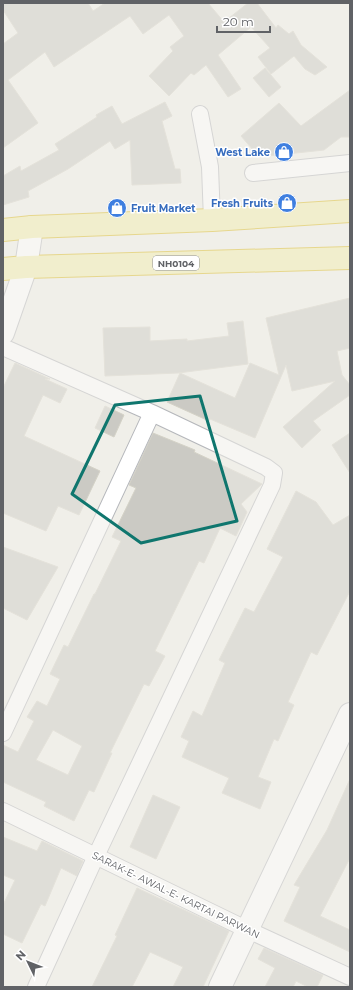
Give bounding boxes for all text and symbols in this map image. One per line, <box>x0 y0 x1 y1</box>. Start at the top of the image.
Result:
scale bar <box>217 8 270 34</box>
text: 20 m <box>223 14 254 29</box>
shop icon: West Lake <box>273 141 295 163</box>
place label: West Lake <box>215 146 270 159</box>
shop icon: Fresh Fruits <box>276 192 298 214</box>
shop icon: Fruit Market <box>106 197 128 219</box>
place label: Fresh Fruits <box>211 197 274 210</box>
place label: Fruit Market <box>131 202 196 215</box>
road number: NH0104 <box>153 256 199 270</box>
street label: SARAK-E- AWAL-E- KARTAI PARWAN <box>90 849 262 941</box>
north arrow <box>8 942 48 982</box>
text: N <box>13 947 29 963</box>

